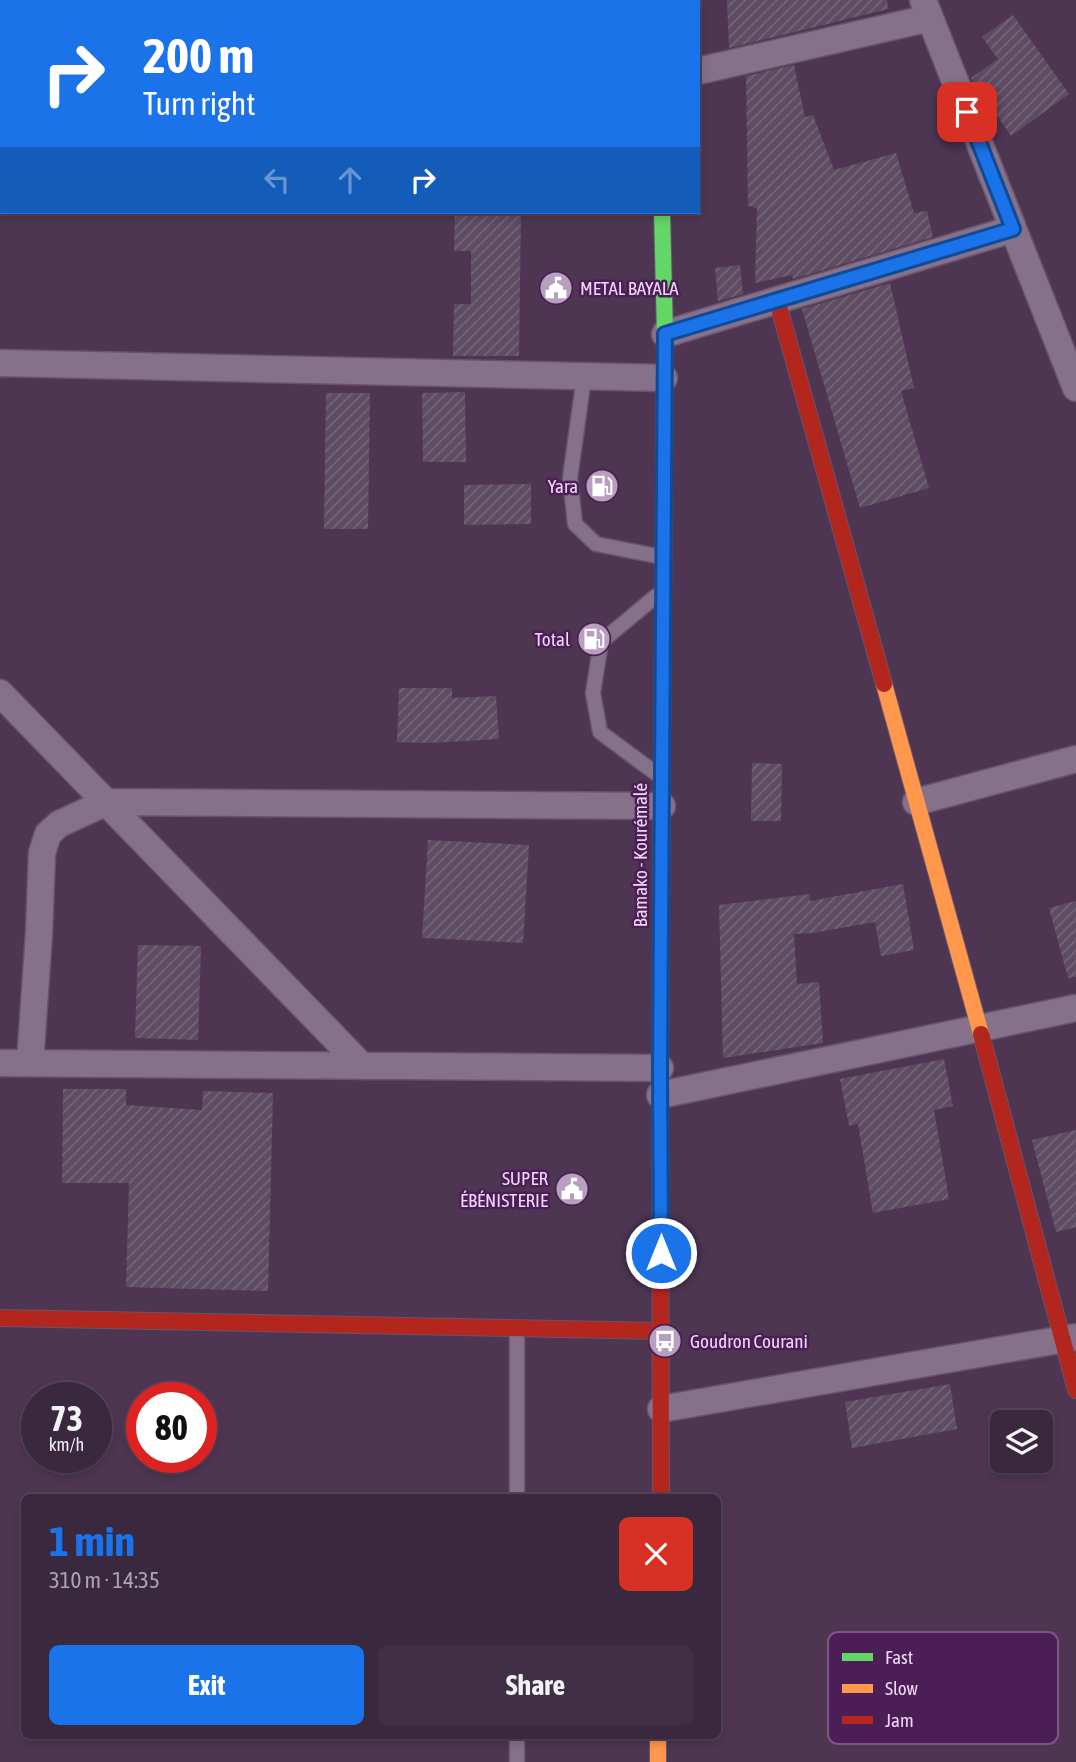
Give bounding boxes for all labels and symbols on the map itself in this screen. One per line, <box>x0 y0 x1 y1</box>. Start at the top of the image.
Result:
pin <box>937 82 997 142</box>
public building icon: METAL BAYALA <box>537 269 575 307</box>
place label: METAL BAYALA <box>580 277 679 299</box>
fuel station icon: Yara <box>583 467 621 505</box>
place label: Yara <box>548 475 578 497</box>
fuel station icon: Total <box>575 620 613 658</box>
place label: Total <box>535 628 570 650</box>
street label: Bamako - Kourémalé <box>629 783 651 927</box>
place label: SUPER ÉBÉNISTERIE <box>460 1167 548 1211</box>
public building icon: SUPER ÉBÉNISTERIE <box>553 1170 591 1208</box>
position arrow <box>624 1216 698 1290</box>
bus stop icon: Goudron Courani <box>646 1322 684 1360</box>
place label: Goudron Courani <box>690 1330 808 1352</box>
speed limit sign: 80 <box>126 1382 217 1473</box>
legend <box>828 1632 1058 1744</box>
text: Fast <box>885 1646 913 1668</box>
text: Slow <box>885 1677 919 1699</box>
text: Jam <box>885 1709 914 1731</box>

